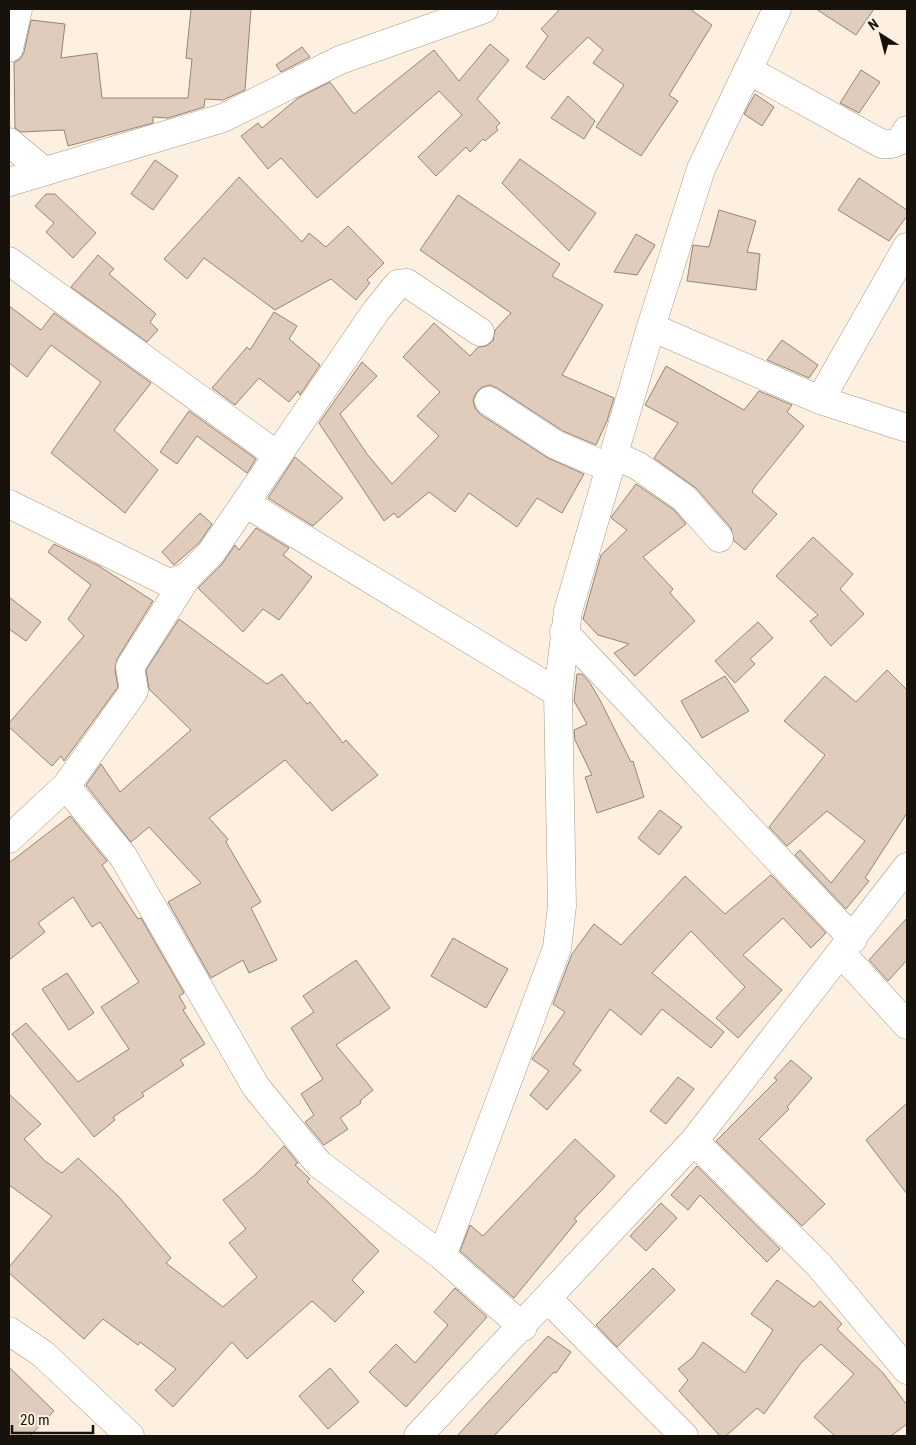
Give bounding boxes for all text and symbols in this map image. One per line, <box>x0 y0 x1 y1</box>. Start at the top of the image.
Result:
north arrow <box>856 10 906 60</box>
text: N <box>865 15 882 33</box>
scale bar <box>12 1402 94 1434</box>
text: 20 m <box>20 1411 50 1429</box>

